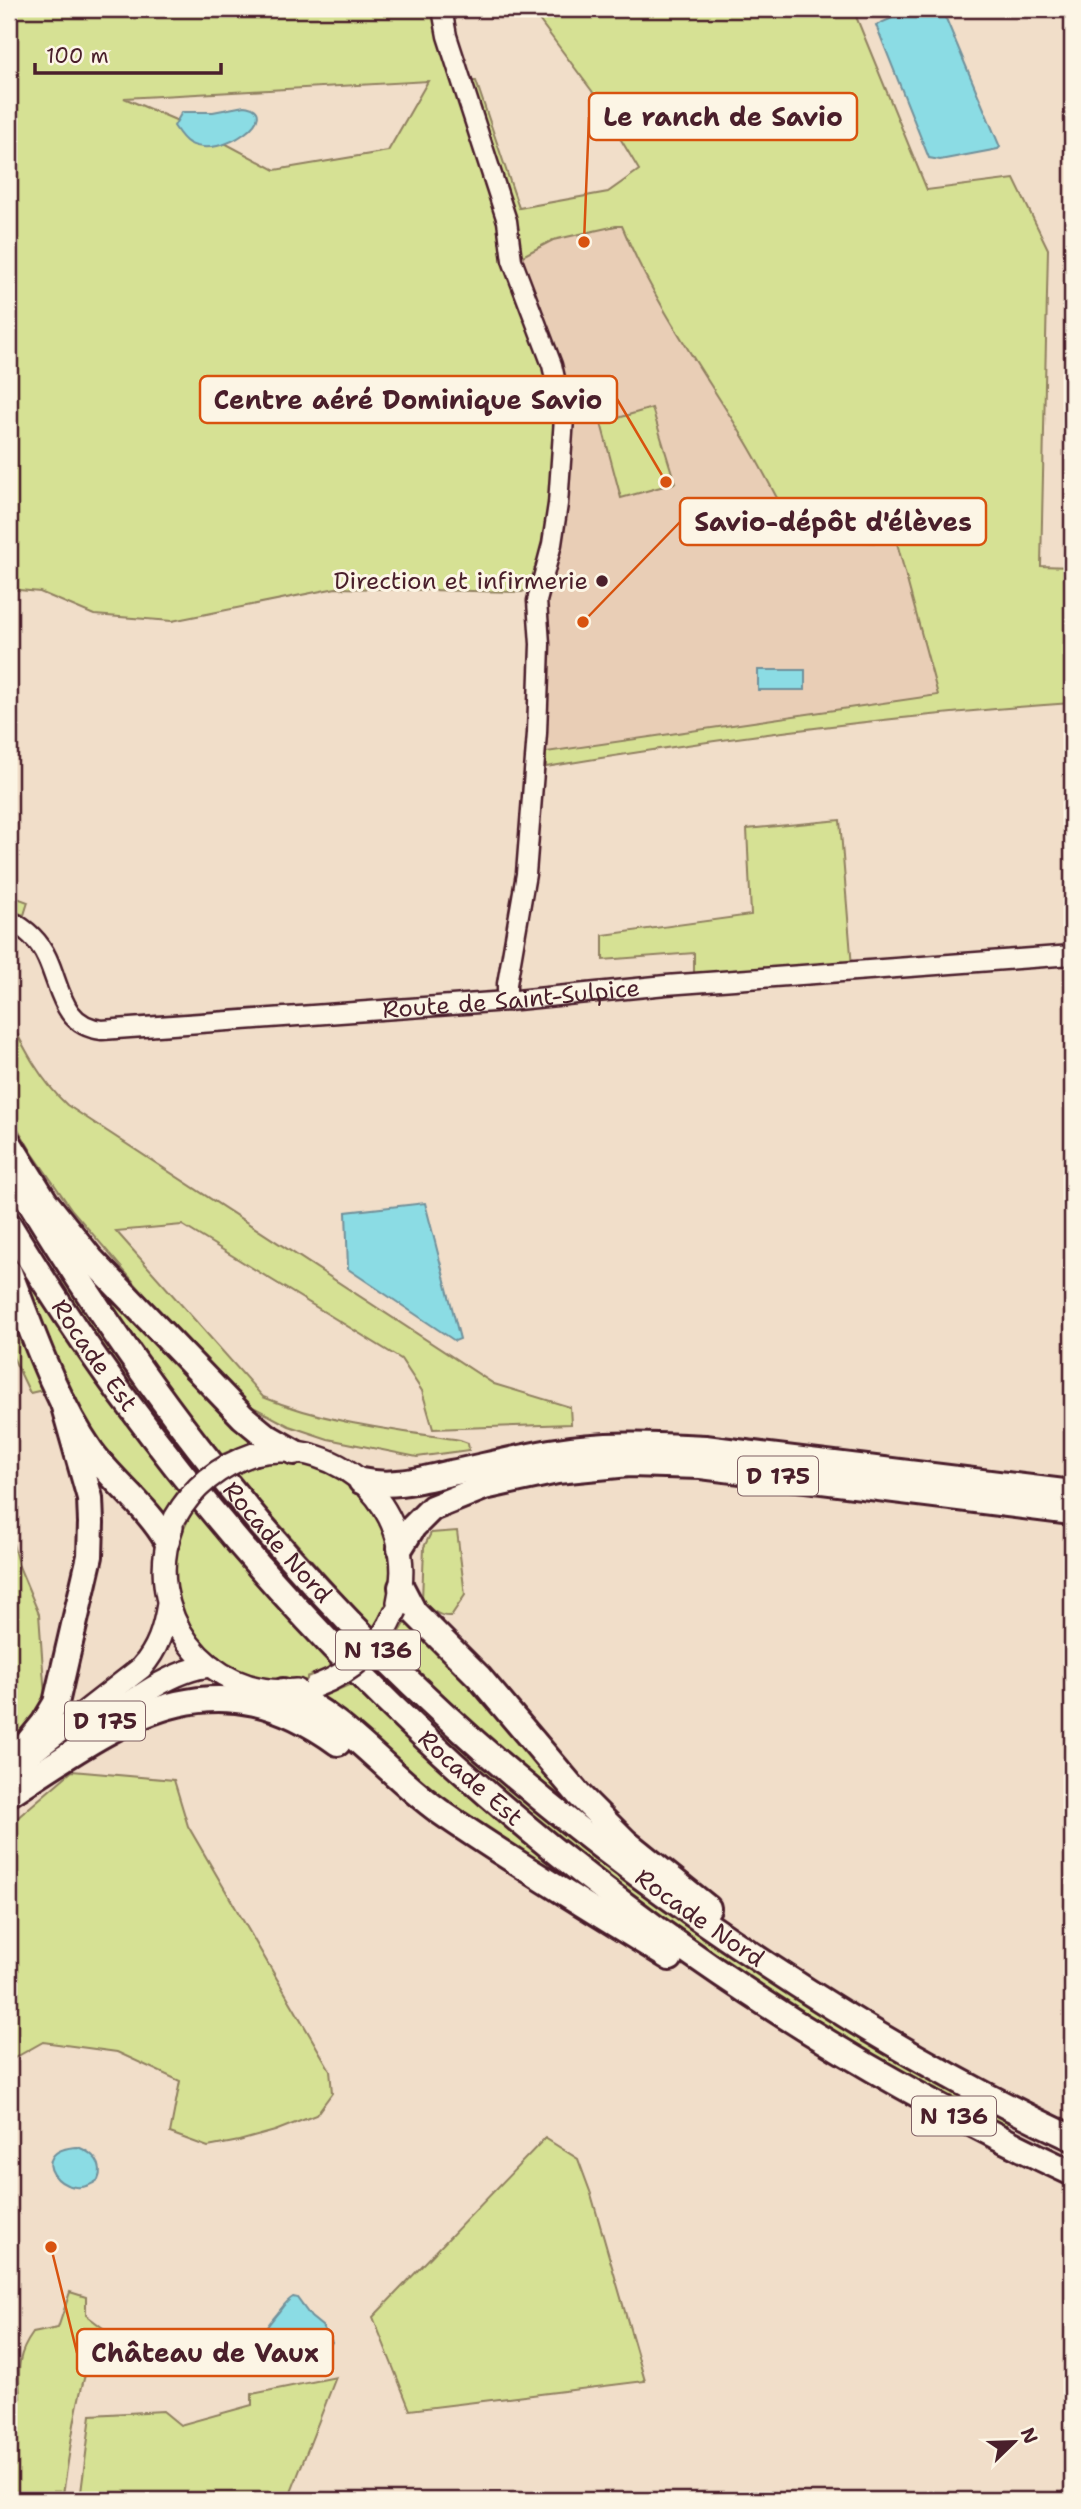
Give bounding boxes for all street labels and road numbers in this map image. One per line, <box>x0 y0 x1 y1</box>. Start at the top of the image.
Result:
street label: Route de Saint-Sulpice <box>381 972 641 1026</box>
street label: Rocade Est <box>44 1293 145 1418</box>
road number: D 175 <box>738 1456 818 1496</box>
street label: Rocade Nord <box>216 1475 339 1610</box>
road number: N 136 <box>336 1630 420 1670</box>
road number: D 175 <box>65 1702 145 1740</box>
street label: Rocade Est <box>411 1723 530 1833</box>
street label: Rocade Nord <box>628 1862 771 1975</box>
road number: N 136 <box>912 2096 996 2136</box>

